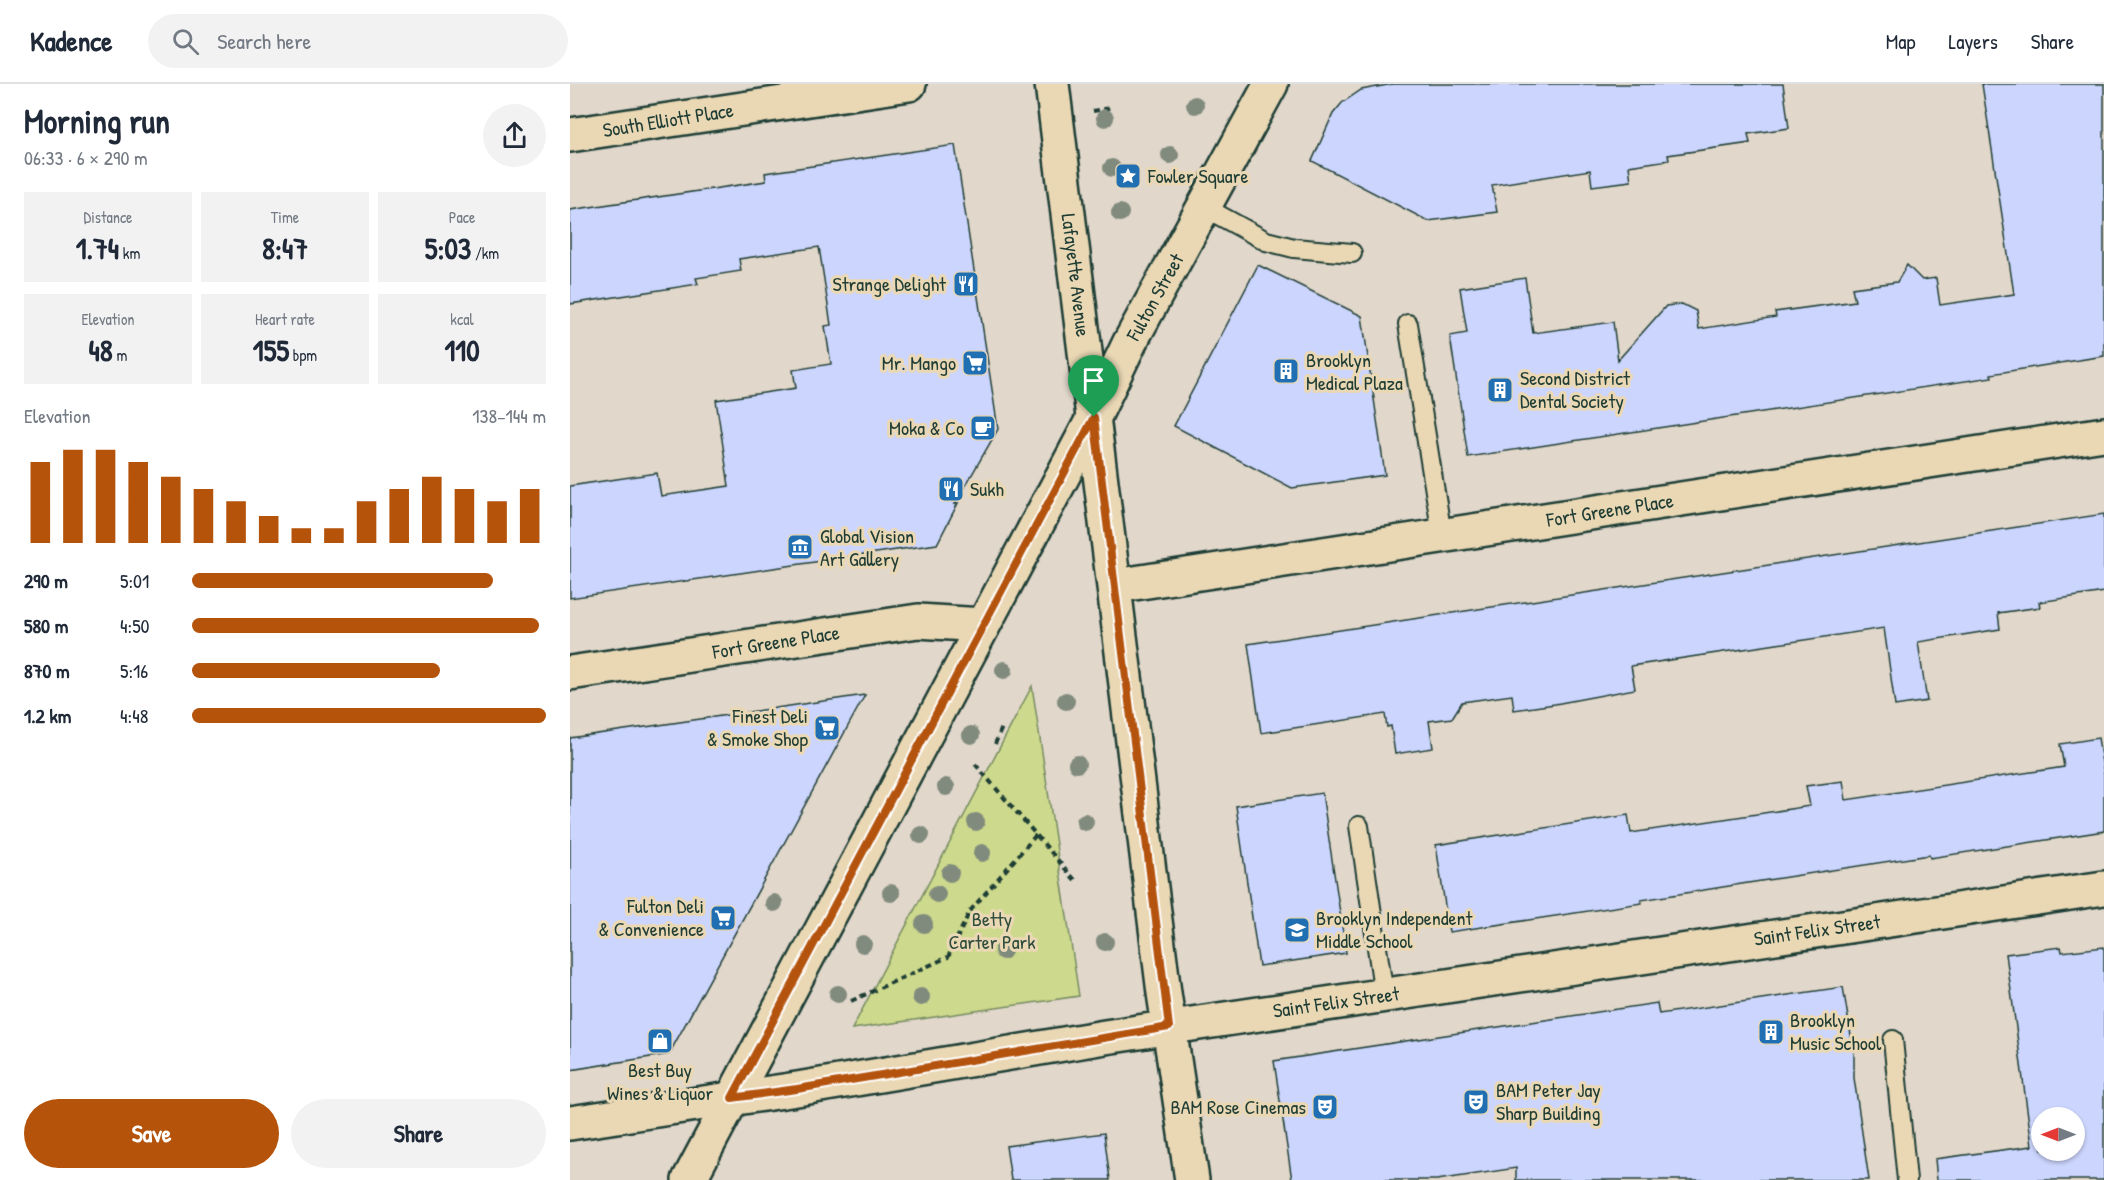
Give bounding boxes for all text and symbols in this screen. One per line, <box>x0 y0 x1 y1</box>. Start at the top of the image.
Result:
search box <box>148 14 568 68</box>
text: Kadence <box>30 22 112 60</box>
icon: search <box>169 25 202 58</box>
text: Search here <box>217 26 311 56</box>
text: Map <box>1886 27 1915 56</box>
text: Layers <box>1948 27 1998 56</box>
text: Share <box>2031 27 2074 56</box>
street label: South Elliott Place <box>601 96 735 143</box>
text: Morning run <box>24 99 170 143</box>
button: share <box>483 104 546 167</box>
text: 06:33 · 6 × 290 m <box>24 144 148 171</box>
place icon: Fowler Square <box>1113 161 1143 191</box>
place label: Fowler Square <box>1147 162 1248 189</box>
text: Distance <box>84 206 132 228</box>
text: Time <box>271 206 299 228</box>
text: Pace <box>449 206 475 228</box>
street label: Lafayette Avenue <box>1056 212 1097 338</box>
text: 1.74 <box>76 228 119 268</box>
text: 8:47 <box>262 228 308 268</box>
text: 5:03 <box>425 228 471 268</box>
text: km <box>119 242 140 264</box>
text: /km <box>471 242 499 264</box>
street label: Fulton Street <box>1119 247 1190 346</box>
restaurant icon: Strange Delight <box>951 269 981 299</box>
place label: Strange Delight <box>832 270 947 297</box>
text: Elevation <box>81 308 135 330</box>
text: Heart rate <box>255 308 315 330</box>
text: kcal <box>450 308 474 330</box>
text: 48 <box>89 330 113 370</box>
text: 155 <box>253 330 289 370</box>
text: 110 <box>444 330 480 370</box>
text: m <box>113 344 127 366</box>
text: bpm <box>289 344 317 366</box>
place label: Brooklyn Medical Plaza <box>1306 346 1403 396</box>
supermarket icon: Mr. Mango <box>960 348 990 378</box>
place label: Mr. Mango <box>882 349 956 376</box>
pin <box>1068 355 1119 417</box>
building icon: Brooklyn Medical Plaza <box>1271 356 1301 386</box>
icon: arrive <box>1077 364 1110 397</box>
place label: Second District Dental Society <box>1520 364 1631 414</box>
building icon: Second District Dental Society <box>1485 375 1515 405</box>
text: Elevation <box>24 402 90 429</box>
text: 138–144 m <box>472 402 546 429</box>
cafe icon: Moka & Co <box>968 413 998 443</box>
place label: Moka & Co <box>889 414 964 441</box>
restaurant icon: Sukh <box>936 474 966 504</box>
place label: Sukh <box>970 475 1004 502</box>
street label: Fort Greene Place <box>1544 486 1675 533</box>
place label: Global Vision Art Gallery <box>820 522 914 572</box>
museum icon: Global Vision Art Gallery <box>785 532 815 562</box>
text: 290 m <box>24 567 68 594</box>
text: 5:01 <box>120 567 149 594</box>
text: 580 m <box>24 612 68 639</box>
text: 4:50 <box>120 612 150 639</box>
street label: Fort Greene Place <box>710 618 841 665</box>
text: 870 m <box>24 657 70 684</box>
text: 5:16 <box>120 657 148 684</box>
text: 1.2 km <box>24 702 71 729</box>
text: 4:48 <box>120 702 148 729</box>
place label: Finest Deli & Smoke Shop <box>707 702 808 752</box>
supermarket icon: Finest Deli & Smoke Shop <box>812 713 842 743</box>
place label: Fulton Deli & Convenience <box>599 892 704 942</box>
supermarket icon: Fulton Deli & Convenience <box>708 903 738 933</box>
place label: Brooklyn Independent Middle School <box>1316 904 1474 954</box>
park label: Betty Carter Park <box>948 905 1036 955</box>
street label: Saint Felix Street <box>1752 907 1883 952</box>
school or university icon: Brooklyn Independent Middle School <box>1282 915 1312 945</box>
street label: Saint Felix Street <box>1271 979 1402 1024</box>
place label: Brooklyn Music School <box>1790 1006 1882 1056</box>
building icon: Brooklyn Music School <box>1756 1017 1786 1047</box>
shop icon: Best Buy Wines & Liquor <box>645 1026 675 1056</box>
place label: Best Buy Wines & Liquor <box>607 1056 713 1106</box>
place label: BAM Peter Jay Sharp Building <box>1496 1076 1601 1126</box>
theatre icon: BAM Peter Jay Sharp Building <box>1461 1087 1491 1117</box>
theatre icon: BAM Rose Cinemas <box>1310 1092 1340 1122</box>
place label: BAM Rose Cinemas <box>1171 1093 1306 1120</box>
button: Save <box>24 1099 279 1168</box>
button: Share <box>291 1099 546 1168</box>
north arrow <box>2031 1107 2085 1161</box>
map controls <box>2031 1107 2085 1161</box>

